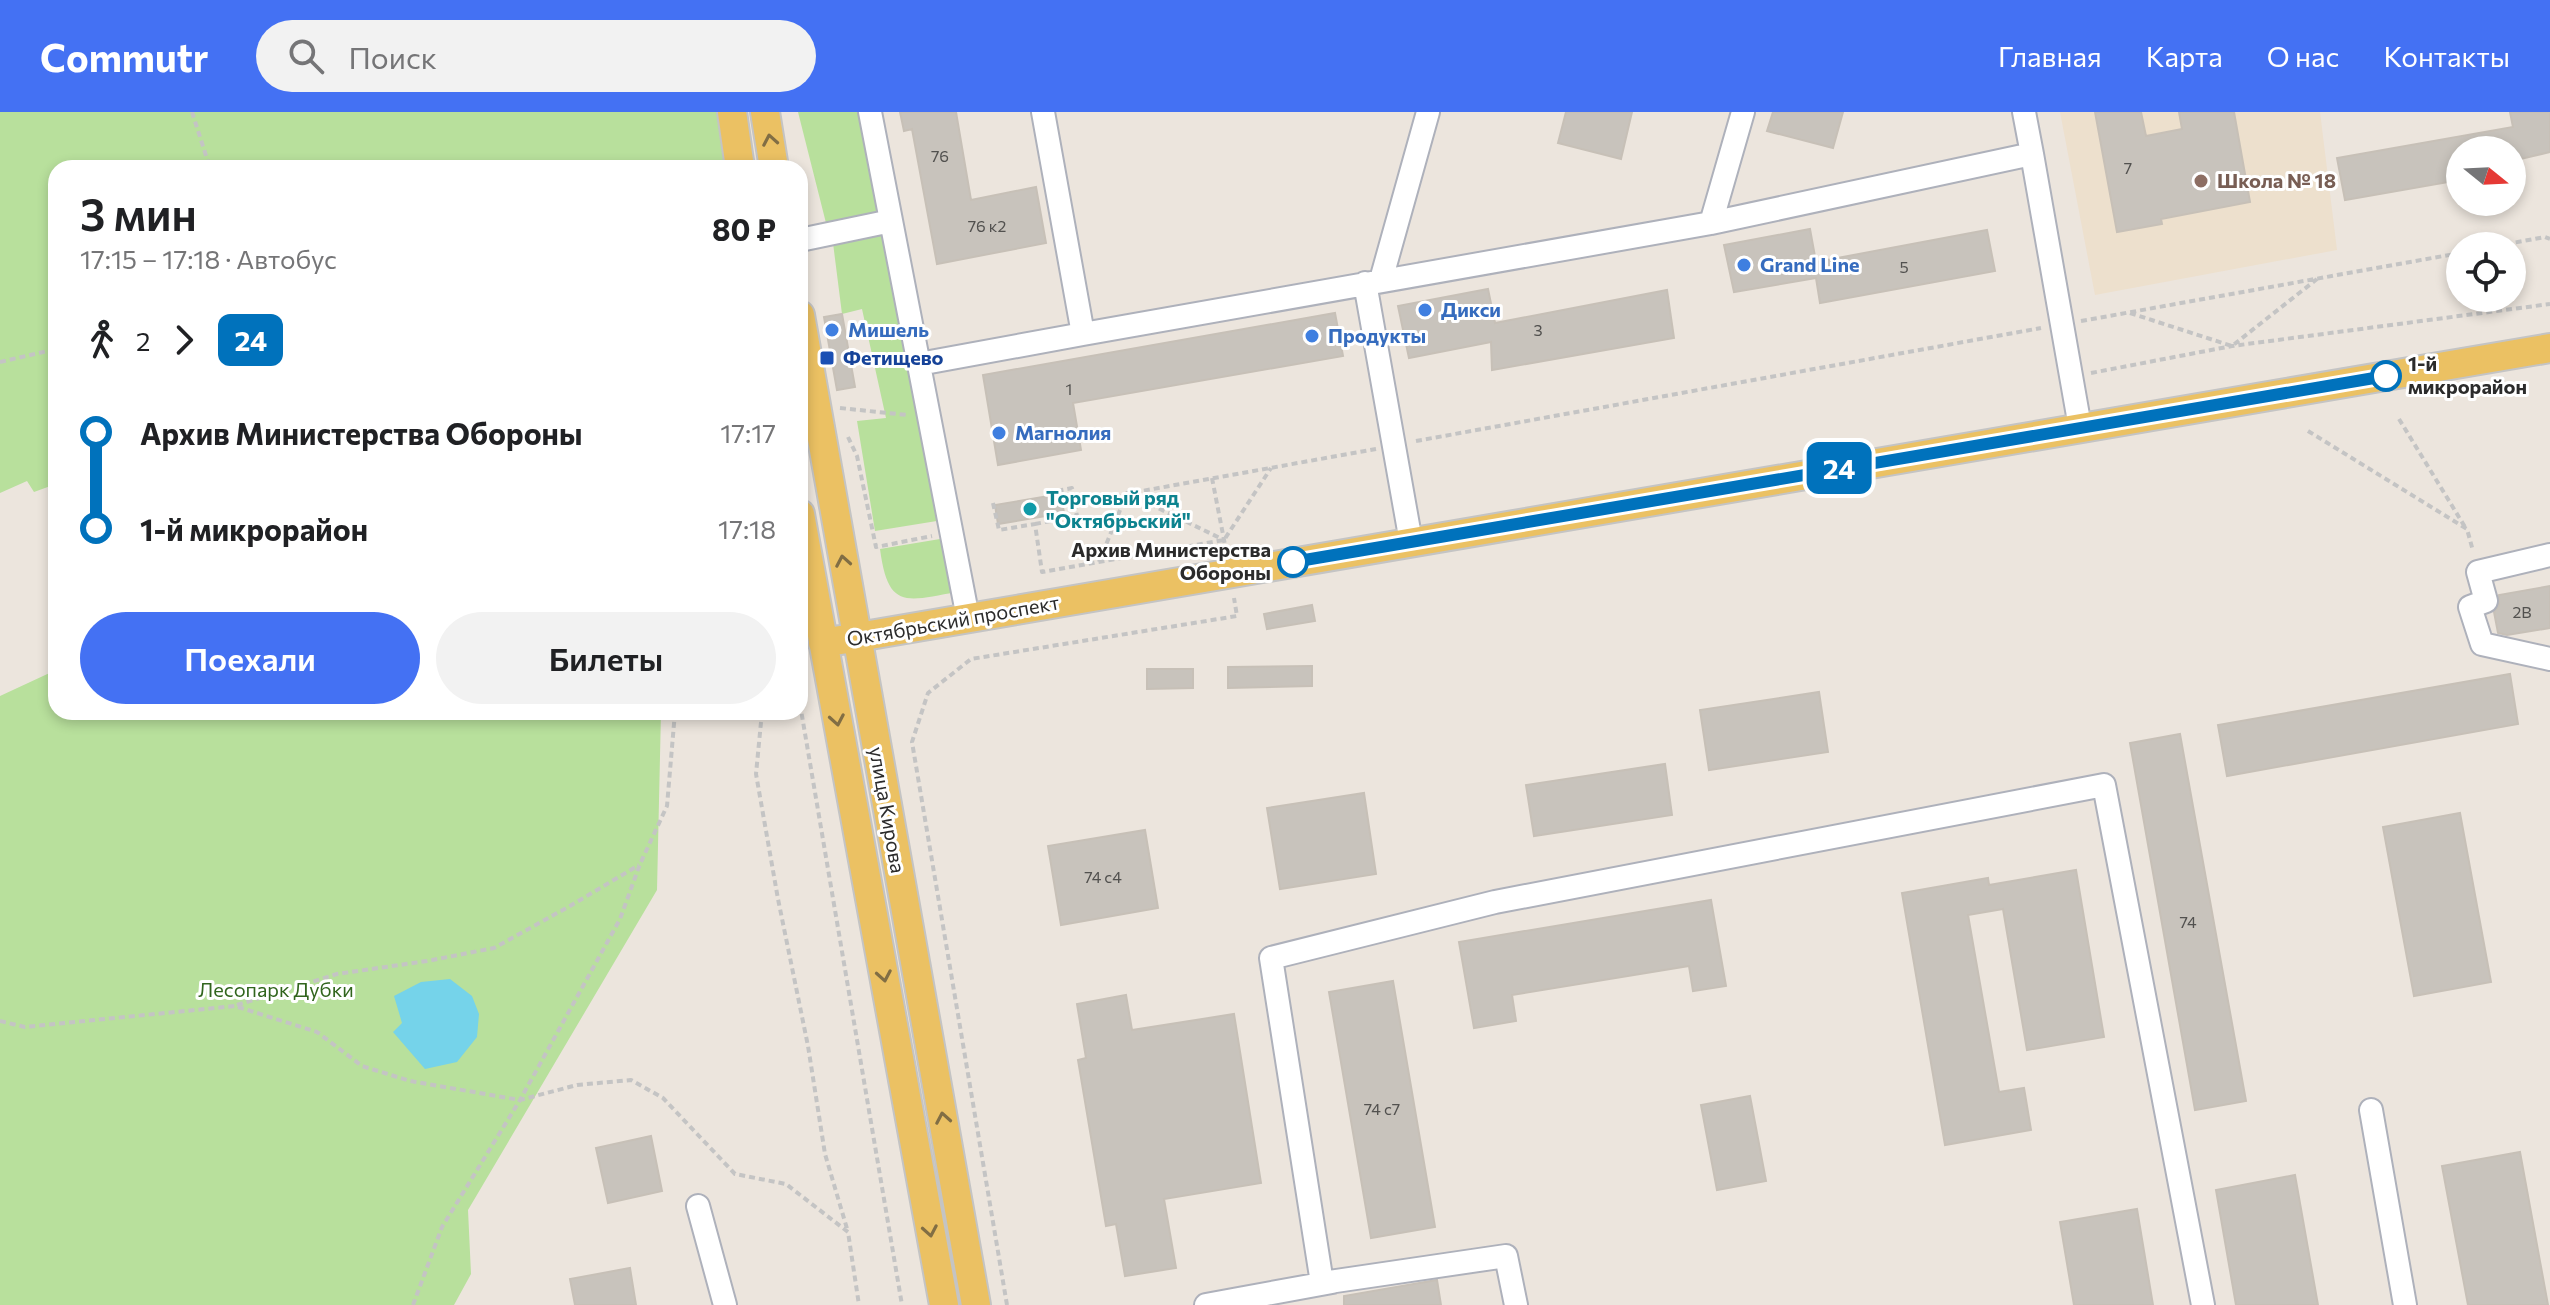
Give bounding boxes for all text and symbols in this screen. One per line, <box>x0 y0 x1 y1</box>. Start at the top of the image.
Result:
search box <box>256 20 816 92</box>
text: Commutr <box>40 33 208 80</box>
icon: search <box>284 34 328 78</box>
text: Поиск <box>348 38 437 75</box>
text: Главная <box>1998 39 2102 73</box>
text: Карта <box>2146 39 2223 73</box>
text: О нас <box>2267 39 2339 73</box>
text: Контакты <box>2383 39 2510 73</box>
one-way arrow <box>762 133 779 147</box>
north arrow <box>2446 136 2526 216</box>
map controls <box>2446 136 2526 312</box>
house number: 76 <box>931 146 949 165</box>
house number: 7 <box>2124 158 2132 177</box>
place label: Школа № 18 <box>2217 168 2336 192</box>
marker: Школа № 18 <box>2192 172 2210 190</box>
text: 3 мин <box>80 186 197 240</box>
text: 80 ₽ <box>712 210 776 247</box>
house number: 76 к2 <box>968 216 1006 235</box>
button: locate <box>2446 232 2526 312</box>
text: 17:15 – 17:18 · Автобус <box>80 243 337 274</box>
place label: Grand Line <box>1760 252 1860 276</box>
marker: Grand Line <box>1735 256 1753 274</box>
house number: 5 <box>1899 257 1909 276</box>
place label: Дикси <box>1441 297 1501 321</box>
marker: Дикси <box>1416 301 1434 319</box>
place label: Мишель <box>848 317 929 341</box>
icon: walk <box>80 318 124 362</box>
icon: forward <box>162 318 206 362</box>
house number: 3 <box>1533 320 1543 339</box>
marker: Мишель <box>823 321 841 339</box>
text: 24 <box>234 323 267 357</box>
place label: Продукты <box>1328 323 1426 347</box>
text: 2 <box>136 325 150 356</box>
marker: Продукты <box>1303 327 1321 345</box>
place label: Фетищево <box>843 345 944 369</box>
marker: Фетищево <box>818 349 836 367</box>
place label: 1-й микрорайон <box>2408 351 2527 398</box>
marker: 1-й микрорайон <box>2371 361 2401 391</box>
house number: 1 <box>1066 379 1072 398</box>
text: Архив Министерства Обороны <box>140 414 582 451</box>
text: 17:17 <box>720 417 776 448</box>
place label: Магнолия <box>1015 420 1111 444</box>
marker: Магнолия <box>990 424 1008 442</box>
line badge: 24 <box>1803 442 1875 494</box>
text: 24 <box>1823 451 1855 485</box>
place label: Торговый ряд "Октябрьский" <box>1046 485 1191 532</box>
marker: Торговый ряд "Октябрьский" <box>1021 500 1039 518</box>
text: 1-й микрорайон <box>140 510 368 547</box>
text: 17:18 <box>718 513 776 544</box>
place label: Архив Министерства Обороны <box>1071 537 1271 584</box>
marker: Архив Министерства Обороны <box>1278 547 1308 577</box>
one-way arrow <box>835 554 852 568</box>
street label: Октябрьский проспект <box>845 589 1061 651</box>
house number: 2В <box>2512 602 2532 621</box>
button: Поехали <box>80 612 420 704</box>
button: Билеты <box>436 612 776 704</box>
one-way arrow <box>828 713 845 727</box>
street label: улица Кирова <box>865 745 911 875</box>
house number: 74 с4 <box>1084 867 1122 886</box>
house number: 74 <box>2179 912 2197 931</box>
one-way arrow <box>874 969 891 982</box>
park label: Лесопарк Дубки <box>198 977 354 1001</box>
house number: 74 с7 <box>1364 1099 1400 1118</box>
one-way arrow <box>935 1111 952 1125</box>
one-way arrow <box>921 1225 938 1238</box>

